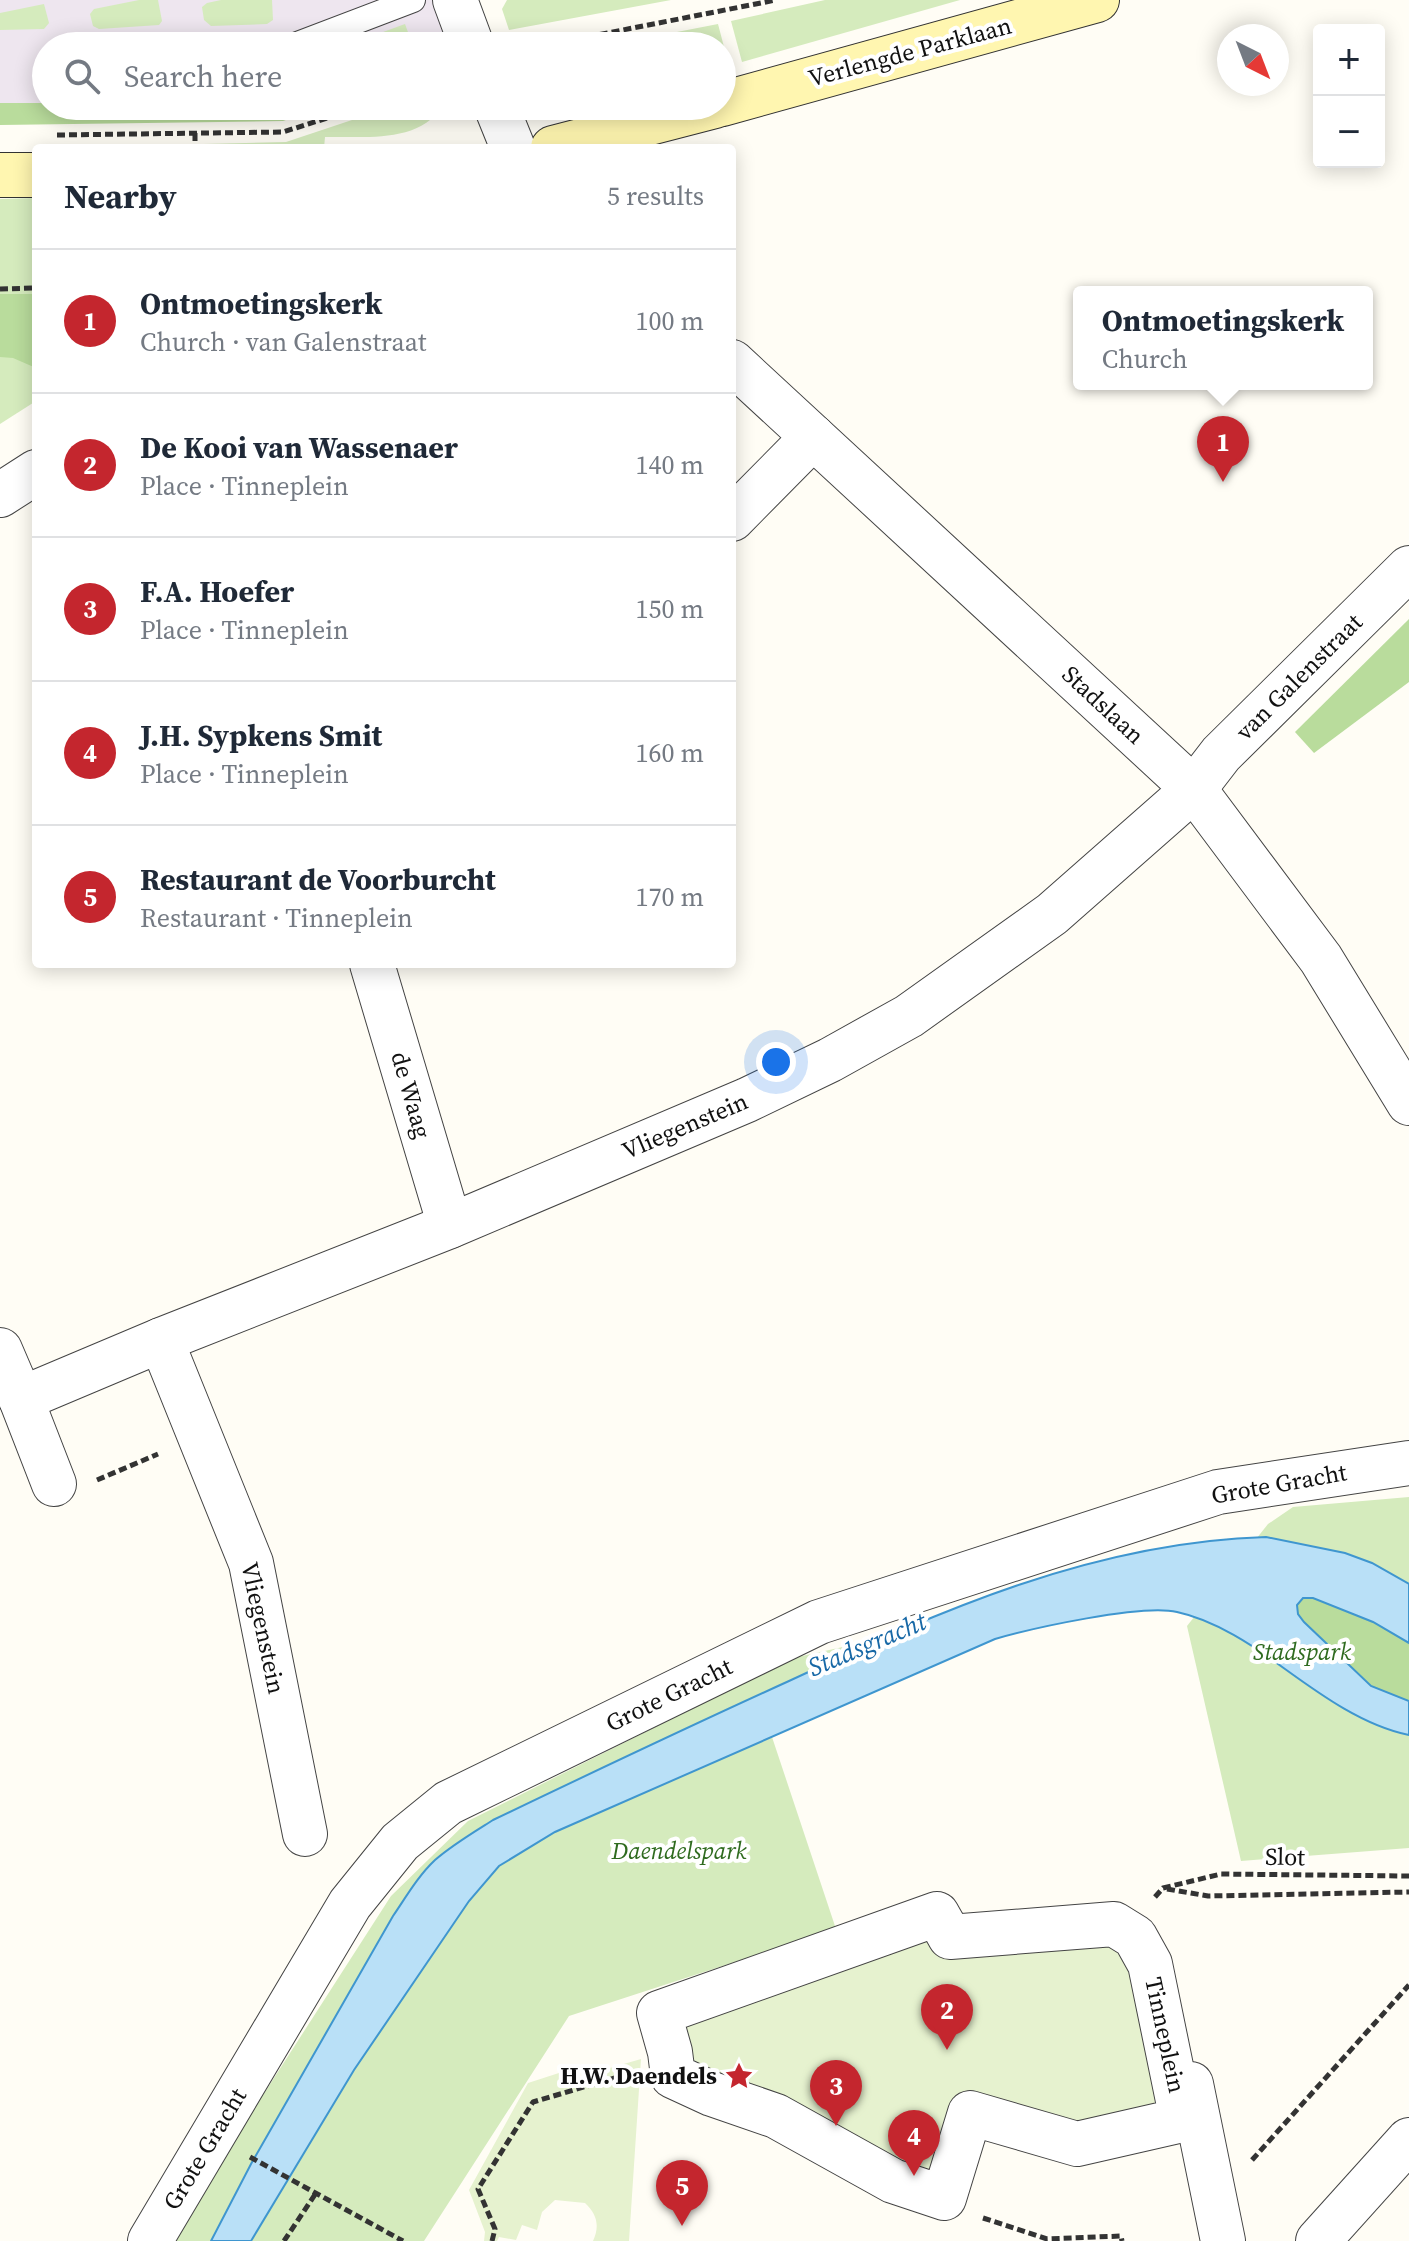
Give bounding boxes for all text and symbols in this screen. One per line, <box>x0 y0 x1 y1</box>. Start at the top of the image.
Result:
street label: Verlengde Parklaan <box>805 9 1015 95</box>
north arrow <box>1217 24 1289 96</box>
map controls <box>1313 24 1385 168</box>
button: + <box>1313 24 1385 96</box>
search box <box>32 32 736 120</box>
icon: search <box>60 54 104 98</box>
text: Search here <box>124 56 282 97</box>
button: − <box>1313 96 1385 168</box>
text: Nearby <box>64 173 177 219</box>
text: 5 results <box>607 178 704 214</box>
text: Ontmoetingskerk <box>140 283 382 324</box>
popup <box>1073 286 1373 390</box>
text: Ontmoetingskerk <box>1102 300 1344 341</box>
text: 1 <box>83 303 97 339</box>
text: 100 m <box>636 303 704 339</box>
text: Church · van Galenstraat <box>140 324 426 360</box>
text: Church <box>1102 341 1188 377</box>
pin: 1 <box>1197 416 1249 482</box>
text: De Kooi van Wassenaer <box>140 427 458 468</box>
text: 2 <box>83 447 97 483</box>
text: 140 m <box>636 447 704 483</box>
text: Place · Tinneplein <box>140 468 349 504</box>
text: F.A. Hoefer <box>140 571 294 612</box>
text: 3 <box>83 591 97 627</box>
text: 150 m <box>636 591 704 627</box>
street label: van Galenstraat <box>1228 606 1369 747</box>
text: Place · Tinneplein <box>140 612 349 648</box>
street label: Stadslaan <box>1055 658 1152 751</box>
text: J.H. Sypkens Smit <box>140 715 382 756</box>
text: 4 <box>83 735 97 771</box>
text: 160 m <box>636 735 704 771</box>
text: Place · Tinneplein <box>140 756 349 792</box>
text: Restaurant de Voorburcht <box>140 859 496 900</box>
text: 5 <box>83 879 97 915</box>
text: 170 m <box>636 879 704 915</box>
text: Restaurant · Tinneplein <box>140 900 413 936</box>
your location <box>756 1042 796 1082</box>
street label: de Waag <box>383 1048 440 1142</box>
street label: Vliegenstein <box>617 1084 753 1167</box>
street label: Grote Gracht <box>1209 1455 1349 1512</box>
street label: Vliegenstein <box>233 1559 294 1697</box>
water label: Stadsgracht <box>802 1602 933 1685</box>
park label: Stadspark <box>1253 1635 1352 1668</box>
street label: Grote Gracht <box>600 1650 738 1739</box>
park label: Daendelspark <box>610 1834 747 1867</box>
street label: Slot <box>1265 1840 1305 1873</box>
street label: Tinneplein <box>1137 1974 1194 2096</box>
pin: 2 <box>921 1984 973 2050</box>
place label: H.W. Daendels <box>560 2059 717 2092</box>
pin: 3 <box>810 2060 862 2126</box>
place icon: H.W. Daendels <box>724 2061 754 2091</box>
street label: Grote Gracht <box>155 2081 254 2216</box>
pin: 4 <box>888 2110 940 2176</box>
pin: 5 <box>656 2160 708 2226</box>

